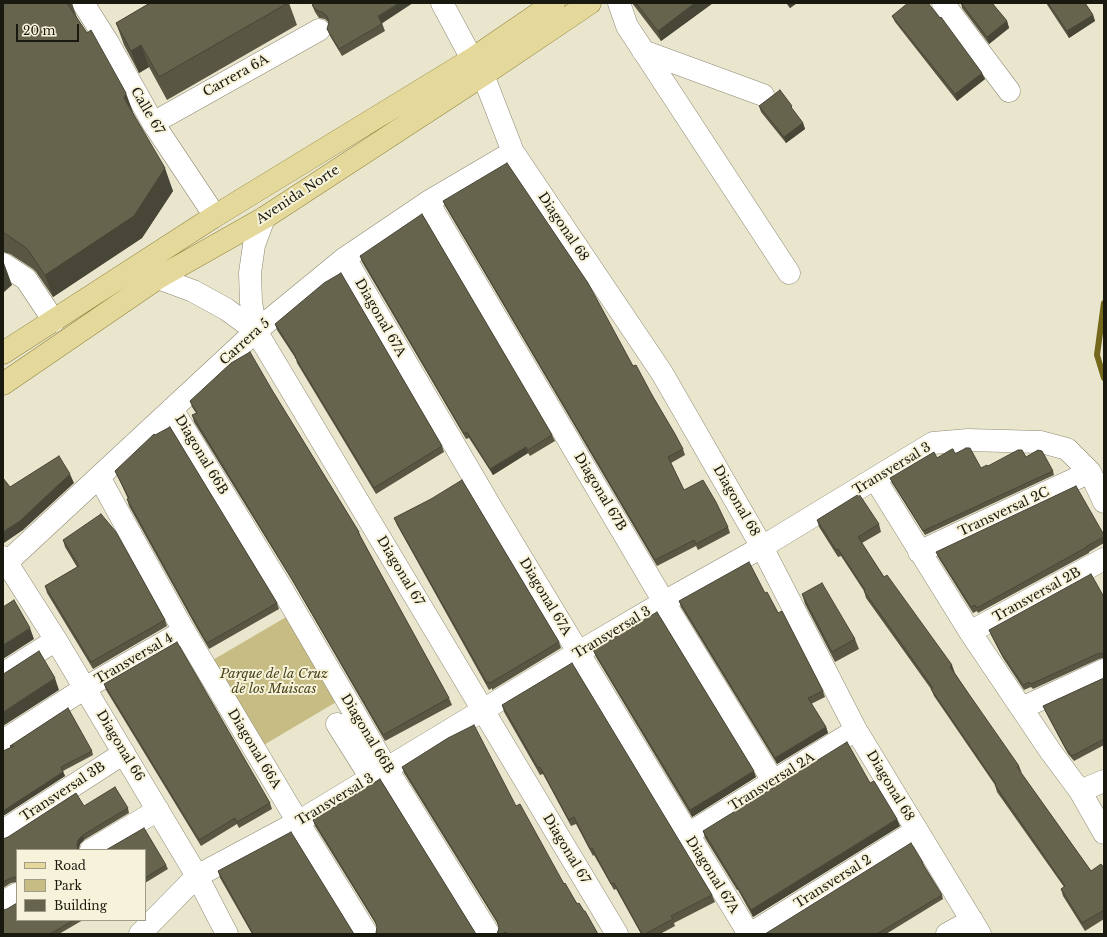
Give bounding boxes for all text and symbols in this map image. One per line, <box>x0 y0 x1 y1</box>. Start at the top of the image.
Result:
scale bar <box>18 16 81 42</box>
text: 20 m <box>23 23 55 38</box>
street label: Carrera 6A <box>200 52 272 100</box>
street label: Calle 67 <box>127 85 167 137</box>
street label: Avenida Norte <box>254 162 342 228</box>
street label: Diagonal 68 <box>534 190 592 264</box>
street label: Diagonal 67A <box>351 276 409 360</box>
street label: Carrera 5 <box>217 316 273 368</box>
street label: Diagonal 66B <box>171 412 231 498</box>
street label: Transversal 3 <box>850 440 934 498</box>
street label: Diagonal 67B <box>571 450 629 534</box>
street label: Diagonal 68 <box>709 463 763 539</box>
street label: Transversal 2C <box>956 484 1052 540</box>
street label: Diagonal 67 <box>373 533 427 609</box>
street label: Diagonal 67A <box>516 555 574 639</box>
street label: Transversal 2B <box>990 564 1084 626</box>
street label: Transversal 3 <box>570 604 654 662</box>
street label: Transversal 4 <box>92 630 176 688</box>
park label: Parque de la Cruz de los Muiscas <box>220 666 328 697</box>
street label: Diagonal 66B <box>337 691 397 777</box>
street label: Diagonal 66A <box>224 706 284 792</box>
street label: Diagonal 66 <box>93 708 147 784</box>
street label: Diagonal 68 <box>863 748 917 824</box>
street label: Transversal 2A <box>726 749 818 815</box>
street label: Transversal 3B <box>18 759 108 825</box>
street label: Transversal 3 <box>293 771 377 829</box>
street label: Diagonal 67 <box>539 811 593 887</box>
street label: Diagonal 67A <box>682 834 742 916</box>
legend <box>16 849 146 921</box>
street label: Transversal 2 <box>792 852 874 912</box>
text: Road <box>54 858 86 873</box>
text: Park <box>54 878 82 893</box>
text: Building <box>54 898 107 913</box>

